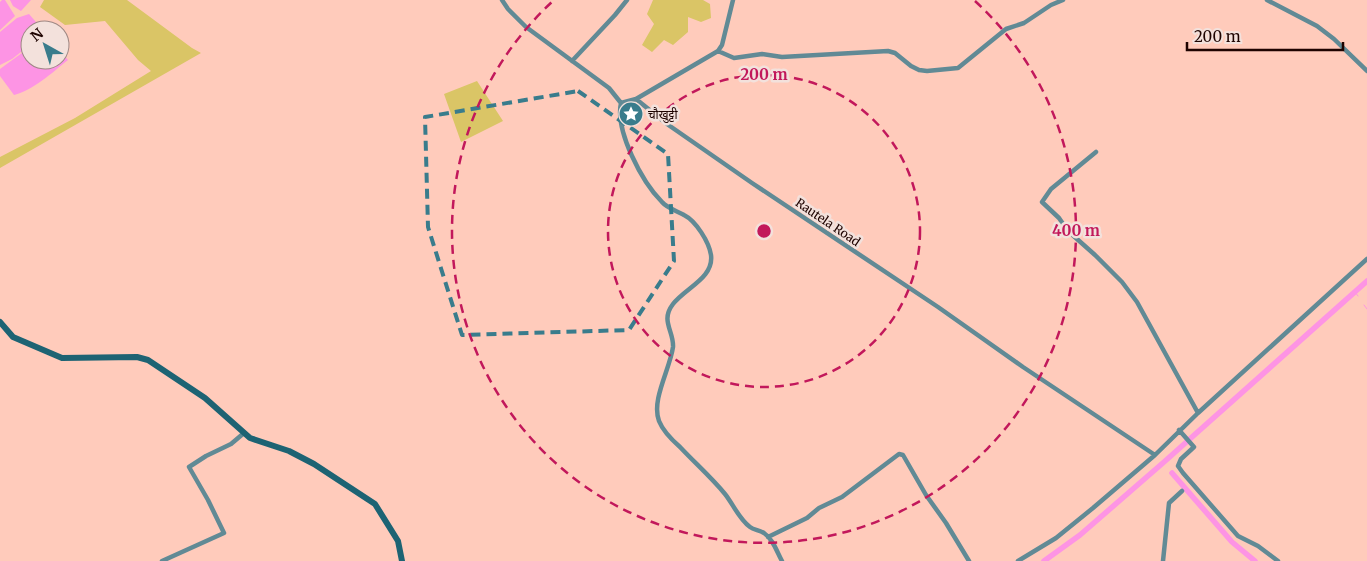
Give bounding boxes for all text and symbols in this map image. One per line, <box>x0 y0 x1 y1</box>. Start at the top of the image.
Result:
north arrow <box>20 20 70 70</box>
scale bar <box>1187 20 1343 52</box>
text: N <box>27 24 47 45</box>
text: 200 m <box>1194 27 1241 46</box>
text: 200 m <box>740 65 788 84</box>
place icon: चौखुट्टी <box>618 101 644 127</box>
place label: चौखुट्टी <box>648 107 678 123</box>
street label: Rautela Road <box>793 195 863 249</box>
text: 400 m <box>1052 221 1100 240</box>
centre of rings <box>755 222 773 240</box>

